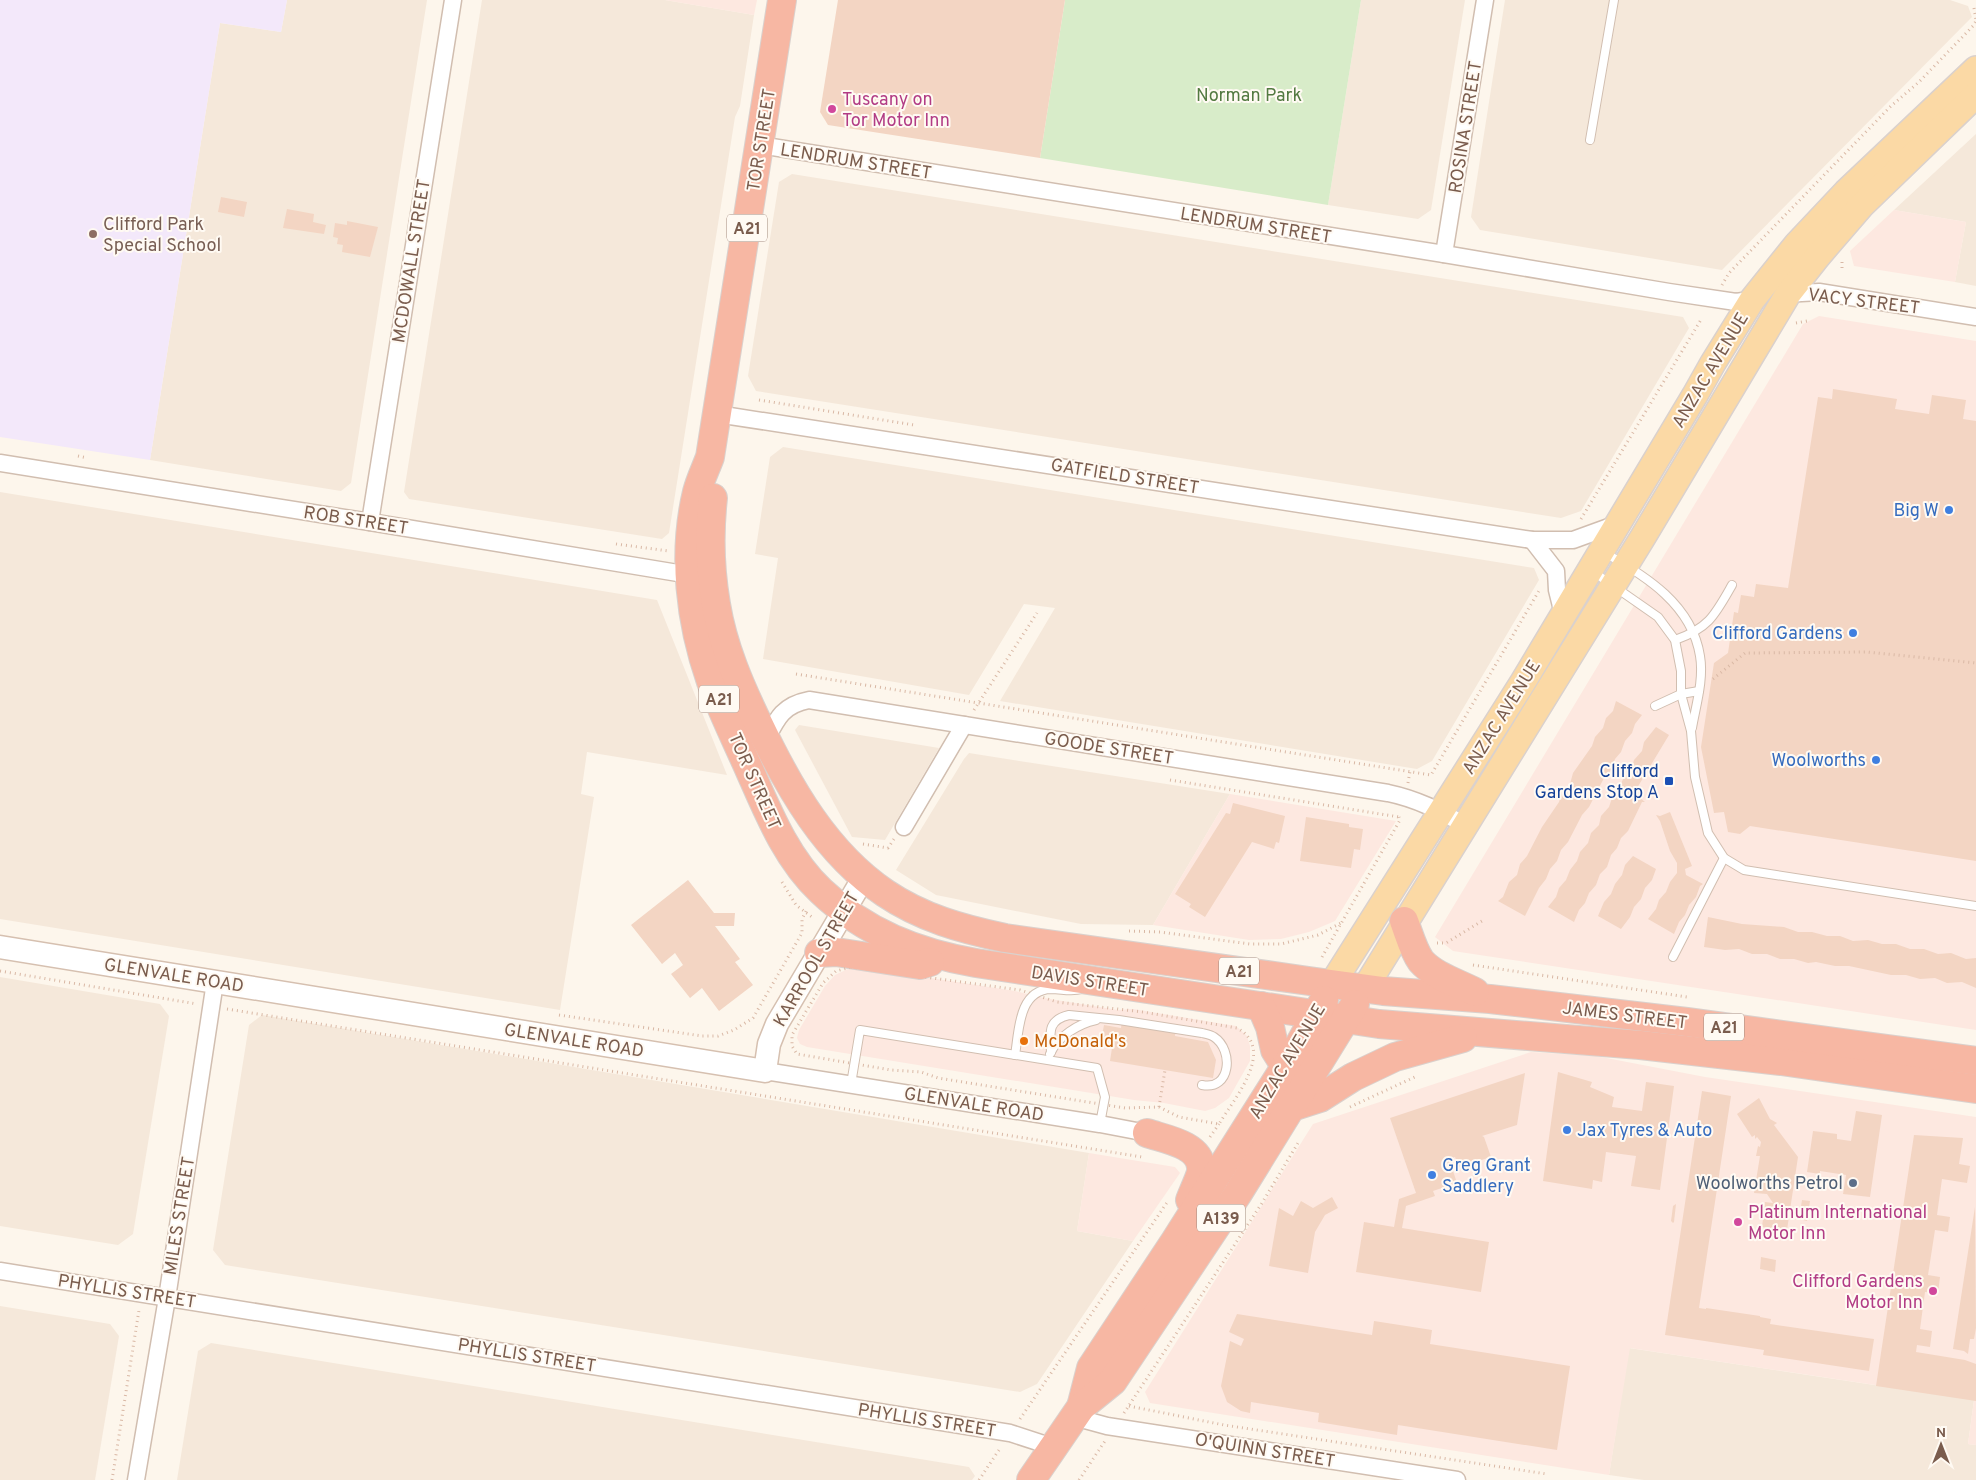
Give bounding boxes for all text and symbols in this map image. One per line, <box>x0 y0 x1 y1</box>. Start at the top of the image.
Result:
street label: ROSINA STREET <box>1445 59 1488 195</box>
park label: Norman Park <box>1196 85 1302 108</box>
street label: TOR STREET <box>743 87 782 193</box>
place label: Tuscany on Tor Motor Inn <box>842 89 950 133</box>
marker: Tuscany on Tor Motor Inn <box>826 103 838 115</box>
street label: LENDRUM STREET <box>778 139 933 186</box>
street label: MCDOWALL STREET <box>388 178 437 345</box>
street label: LENDRUM STREET <box>1178 203 1333 250</box>
place label: Clifford Park Special School <box>103 214 221 258</box>
road number: A21 <box>727 214 767 242</box>
marker: Clifford Park Special School <box>87 228 99 240</box>
street label: VACY STREET <box>1806 284 1921 321</box>
street label: ANZAC AVENUE <box>1668 309 1755 433</box>
street label: GATFIELD STREET <box>1049 454 1201 501</box>
place label: Big W <box>1893 500 1939 523</box>
street label: ROB STREET <box>302 502 410 541</box>
marker: Big W <box>1943 504 1955 516</box>
place label: Clifford Gardens <box>1712 623 1843 646</box>
marker: Clifford Gardens <box>1847 627 1859 639</box>
street label: ANZAC AVENUE <box>1458 656 1547 779</box>
road number: A21 <box>699 686 739 712</box>
street label: GOODE STREET <box>1042 728 1175 771</box>
street label: TOR STREET <box>722 730 785 834</box>
place label: Woolworths <box>1771 750 1866 773</box>
marker: Woolworths <box>1870 754 1882 766</box>
place label: Clifford Gardens Stop A <box>1534 761 1659 805</box>
marker: Clifford Gardens Stop A <box>1663 775 1675 787</box>
street label: KARROOL STREET <box>769 888 865 1032</box>
street label: GLENVALE ROAD <box>102 954 245 999</box>
road number: A21 <box>1219 958 1259 984</box>
street label: DAVIS STREET <box>1029 962 1150 1003</box>
street label: JAMES STREET <box>1561 997 1689 1036</box>
street label: ANZAC AVENUE <box>1245 1000 1332 1124</box>
road number: A21 <box>1704 1014 1744 1040</box>
street label: GLENVALE ROAD <box>502 1019 645 1064</box>
place label: McDonald's <box>1034 1031 1126 1054</box>
marker: McDonald's <box>1018 1035 1030 1047</box>
street label: GLENVALE ROAD <box>902 1083 1045 1128</box>
place label: Jax Tyres & Auto <box>1577 1120 1712 1143</box>
marker: Jax Tyres & Auto <box>1561 1124 1573 1136</box>
street label: MILES STREET <box>160 1155 201 1277</box>
place label: Greg Grant Saddlery <box>1442 1155 1531 1199</box>
marker: Greg Grant Saddlery <box>1426 1169 1438 1181</box>
place label: Woolworths Petrol <box>1696 1173 1843 1196</box>
marker: Woolworths Petrol <box>1847 1177 1859 1189</box>
place label: Platinum International Motor Inn <box>1748 1202 1927 1246</box>
road number: A139 <box>1197 1204 1245 1232</box>
marker: Platinum International Motor Inn <box>1732 1216 1744 1228</box>
street label: PHYLLIS STREET <box>56 1270 198 1315</box>
place label: Clifford Gardens Motor Inn <box>1792 1271 1923 1315</box>
marker: Clifford Gardens Motor Inn <box>1927 1285 1939 1297</box>
street label: PHYLLIS STREET <box>456 1334 598 1379</box>
street label: PHYLLIS STREET <box>856 1399 998 1444</box>
north arrow <box>1916 1420 1966 1470</box>
text: N <box>1936 1425 1946 1442</box>
street label: O'QUINN STREET <box>1193 1429 1337 1474</box>

